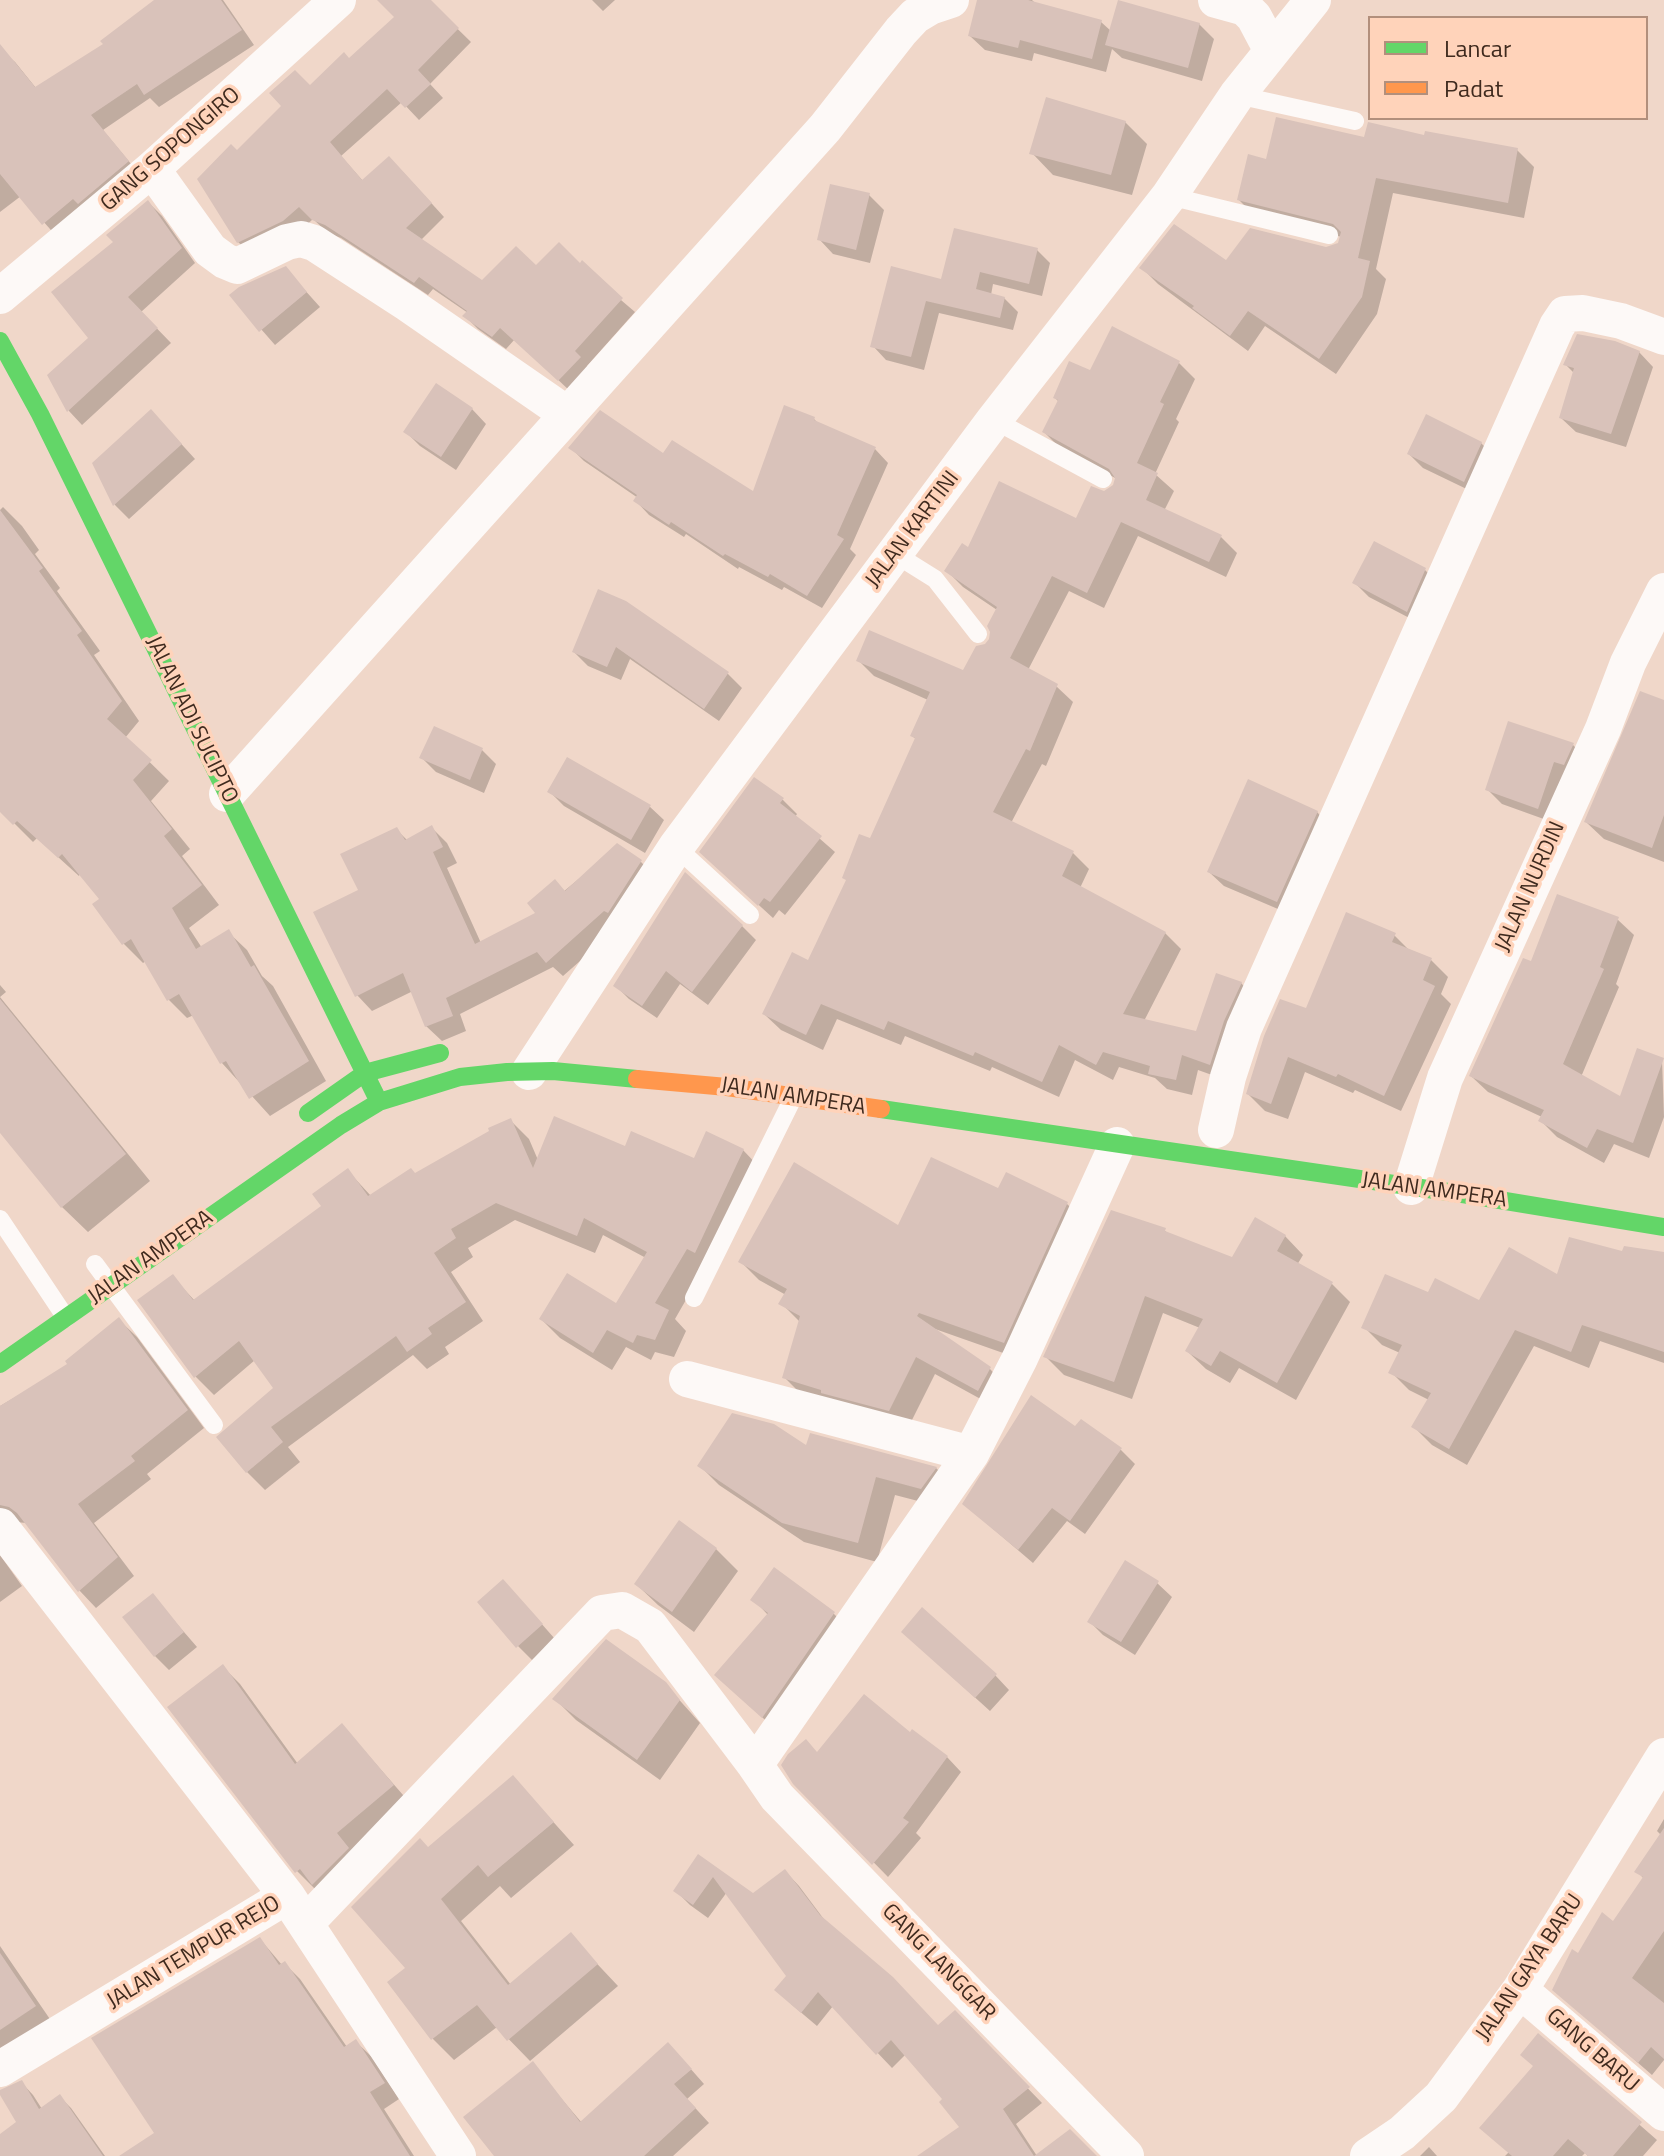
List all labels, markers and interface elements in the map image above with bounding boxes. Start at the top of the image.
legend [1368,16,1648,120]
text: Lancar [1444,30,1511,66]
text: Padat [1444,70,1503,106]
street label: GANG SOPONGIRO [96,82,246,218]
street label: JALAN KARTINI [861,467,965,593]
street label: JALAN ADI SUCIPTO [139,632,243,808]
street label: JALAN NURDIN [1490,818,1572,956]
street label: JALAN AMPERA [719,1073,867,1121]
street label: JALAN AMPERA [1360,1168,1508,1214]
street label: JALAN AMPERA [84,1205,218,1311]
street label: JALAN GAYA BARU [1471,1890,1589,2046]
street label: JALAN TEMPUR REJO [103,1891,285,2015]
street label: GANG LANGGAR [876,1899,1000,2027]
street label: GANG BARU [1540,2004,1644,2098]

